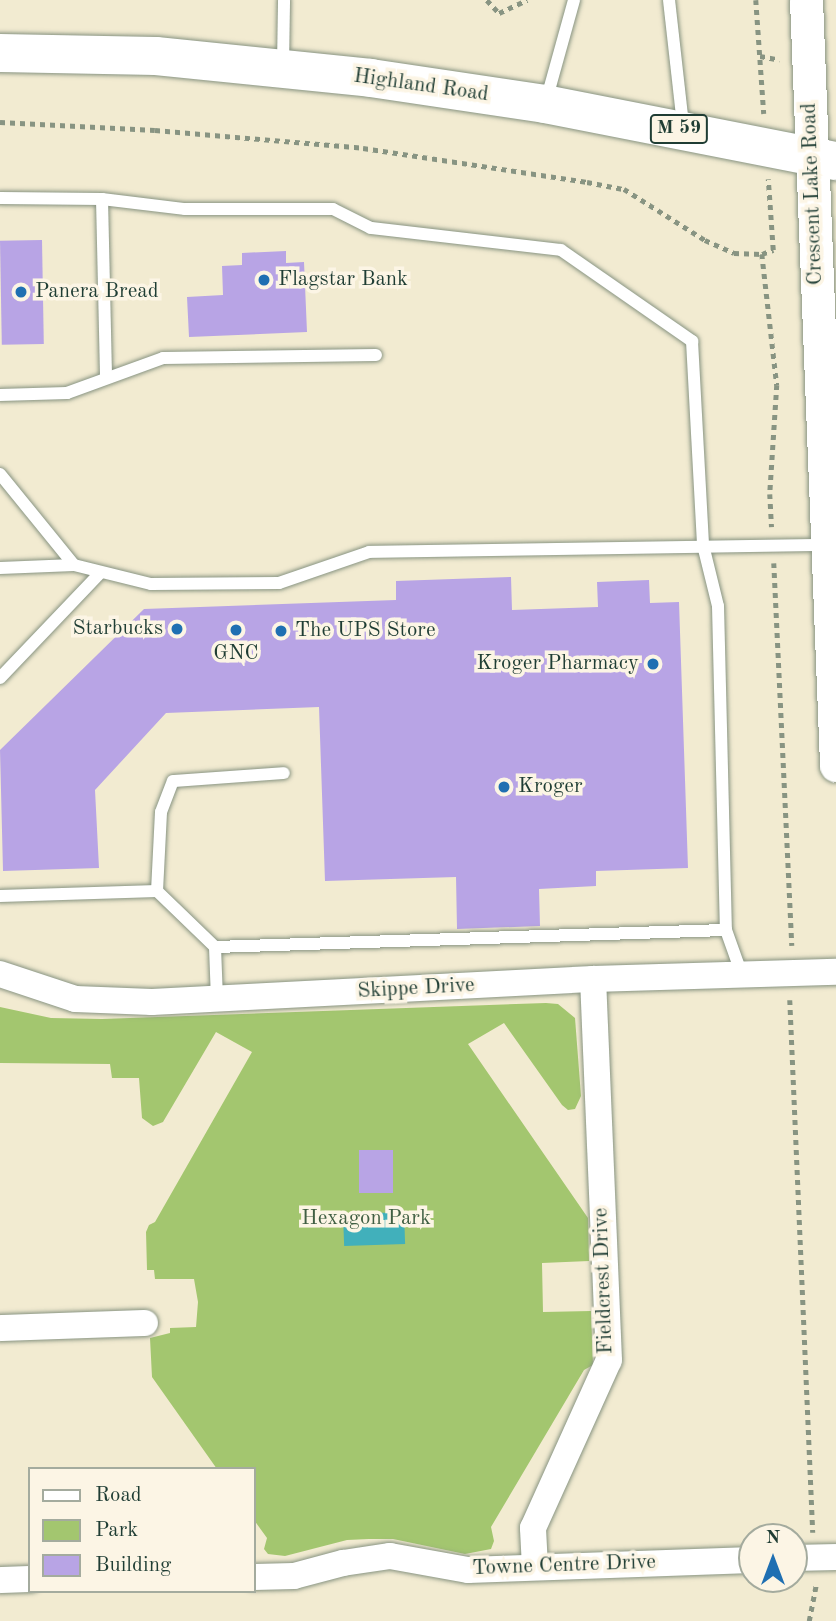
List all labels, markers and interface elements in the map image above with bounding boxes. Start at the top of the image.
street label: Highland Road [352,64,490,108]
street label: Crescent Lake Road [797,102,829,286]
road number: M 59 [649,113,709,144]
place label: Flagstar Bank [278,267,408,293]
marker: Flagstar Bank [256,272,272,288]
place label: Panera Bread [35,279,159,305]
marker: Panera Bread [13,284,29,300]
place label: Starbucks [72,616,163,642]
place label: The UPS Store [295,618,436,644]
marker: Starbucks [169,621,185,637]
marker: GNC [228,622,244,638]
marker: The UPS Store [273,623,289,639]
place label: GNC [213,641,259,667]
place label: Kroger Pharmacy [477,651,639,677]
marker: Kroger Pharmacy [645,656,661,672]
place label: Kroger [518,774,583,800]
marker: Kroger [496,779,512,795]
street label: Skippe Drive [357,973,475,1005]
park label: Hexagon Park [301,1206,431,1232]
street label: Fieldcrest Drive [589,1207,619,1355]
legend [28,1467,256,1593]
text: Road [95,1485,142,1506]
text: Park [95,1520,138,1541]
north arrow [738,1523,808,1593]
text: N [766,1529,780,1548]
street label: Towne Centre Drive [472,1550,656,1582]
text: Building [95,1555,171,1576]

